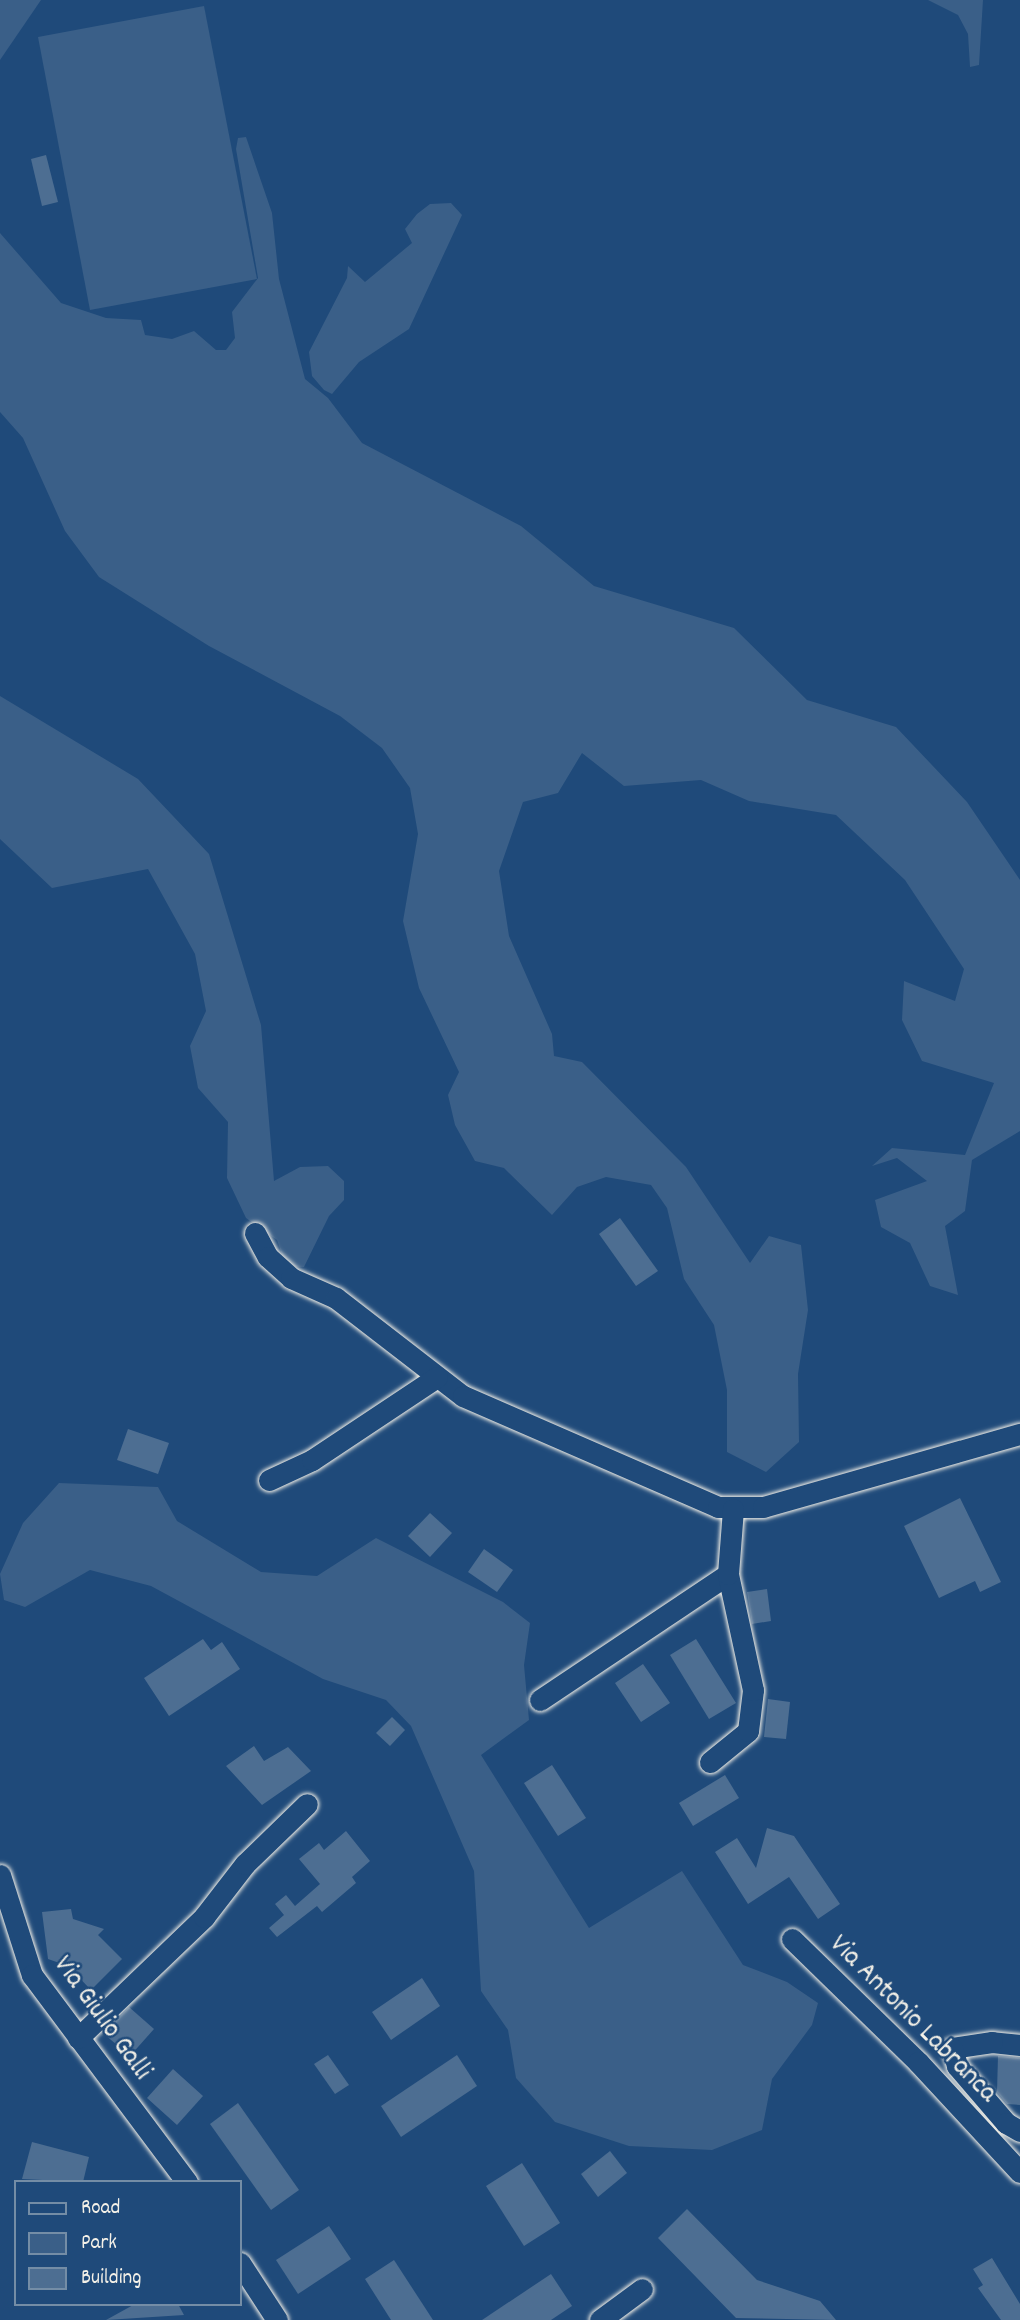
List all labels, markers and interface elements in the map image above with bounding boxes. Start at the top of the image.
street label: Via Antonio Labranca [821,1929,1003,2111]
street label: Via Giulio Galli [45,1950,157,2088]
legend [14,2180,242,2306]
text: Road [81,2194,120,2224]
text: Park [81,2229,117,2259]
text: Building [81,2264,141,2294]

